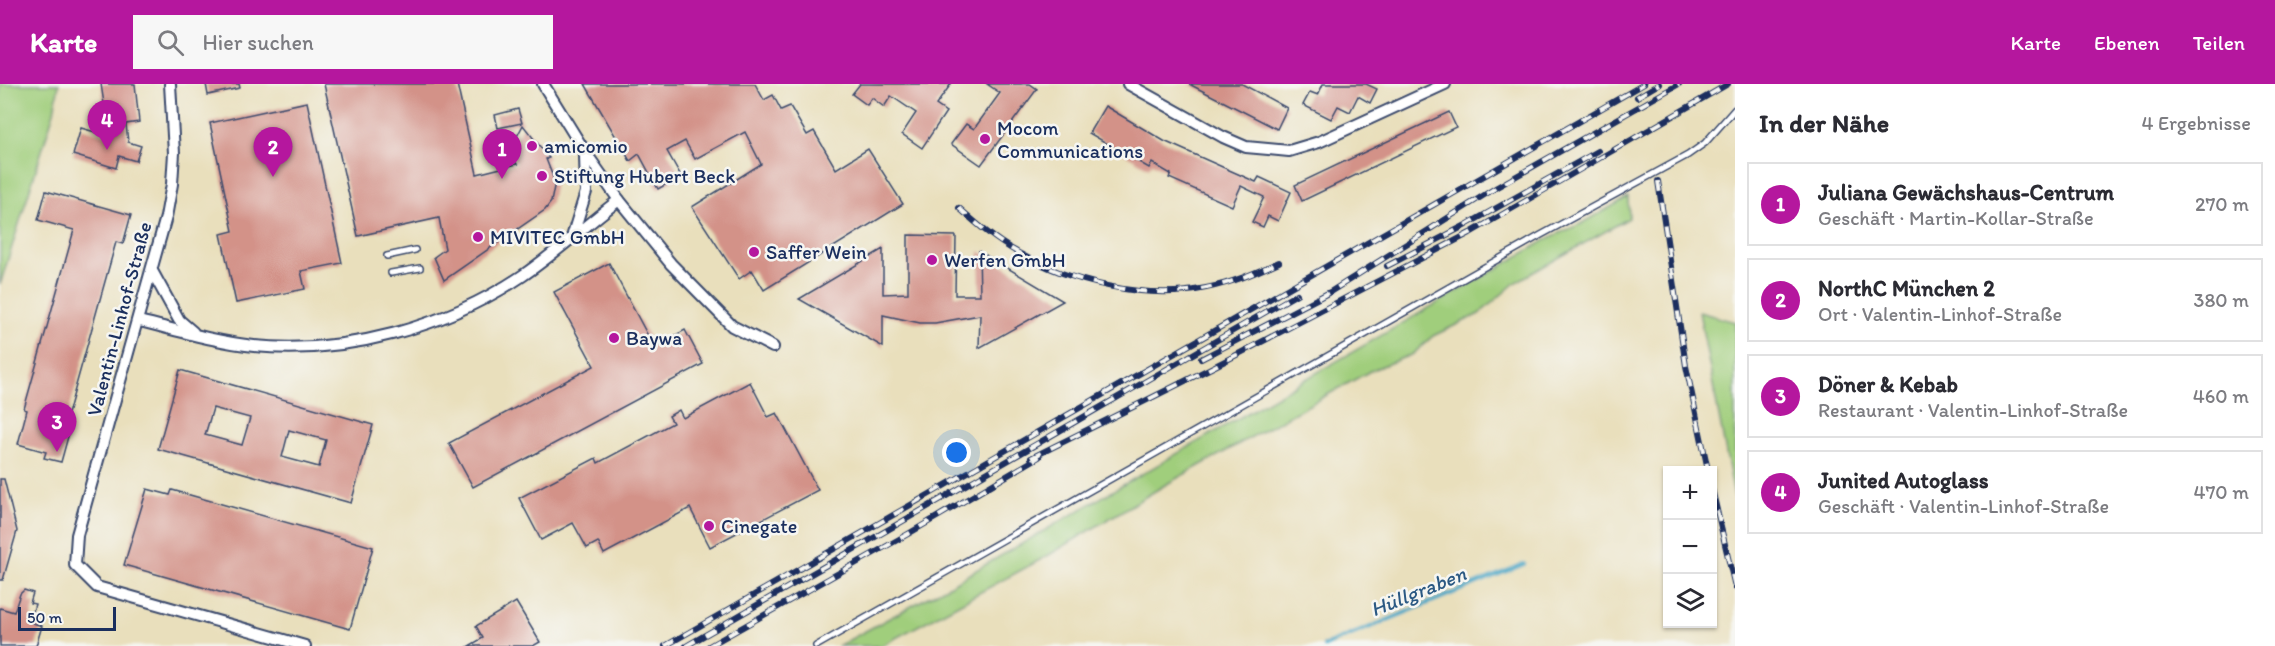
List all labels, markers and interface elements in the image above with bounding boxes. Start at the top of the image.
search box [133,15,553,69]
text: Karte [30,25,97,59]
icon: search [154,26,187,59]
text: Hier suchen [202,29,314,56]
text: Karte [2011,30,2061,55]
text: Ebenen [2094,30,2160,55]
text: Teilen [2193,30,2245,55]
pin: 4 [88,100,126,150]
text: In der Nähe [1759,107,1889,139]
text: 4 Ergebnisse [2141,111,2251,135]
place label: Mocom Communications [997,116,1143,163]
pin: 2 [254,128,292,177]
pin: 1 [482,130,522,179]
marker: Mocom Communications [978,132,992,146]
place label: amicomio [544,134,628,158]
marker: amicomio [525,139,539,153]
place label: Stiftung Hubert Beck [554,164,735,188]
marker: Stiftung Hubert Beck [535,169,549,183]
text: Juliana Gewächshaus-Centrum [1818,179,2114,206]
text: 1 [1776,192,1785,216]
text: 270 m [2195,192,2249,216]
text: Geschäft · Martin-Kollar-Straße [1818,206,2094,230]
street label: Valentin-Linhof-Straße [81,219,157,419]
place label: MIVITEC GmbH [490,225,625,249]
marker: MIVITEC GmbH [471,230,485,244]
place label: Saffer Wein [766,240,867,264]
marker: Saffer Wein [747,245,761,259]
place label: Werfen GmbH [944,248,1066,272]
marker: Werfen GmbH [925,253,939,267]
text: NorthC München 2 [1818,275,1995,302]
text: 2 [1775,288,1786,312]
text: 380 m [2194,288,2249,312]
text: Ort · Valentin-Linhof-Straße [1818,302,2062,326]
place label: Baywa [626,326,682,350]
marker: Baywa [607,331,621,345]
text: Döner & Kebab [1818,371,1958,398]
text: 3 [1775,384,1786,408]
text: 460 m [2193,384,2249,408]
text: Restaurant · Valentin-Linhof-Straße [1818,398,2128,422]
pin: 3 [38,402,76,452]
your location [942,438,971,467]
map controls [1663,466,1717,628]
button: + [1663,466,1717,520]
text: Junited Autoglass [1818,467,1988,494]
text: 4 [1774,480,1787,504]
text: 470 m [2193,480,2249,504]
text: Geschäft · Valentin-Linhof-Straße [1818,494,2109,518]
place label: Cinegate [721,514,797,538]
marker: Cinegate [702,519,716,533]
button: − [1663,520,1717,574]
water label: Hüllgraben [1367,560,1470,621]
button: layers [1663,574,1717,628]
scale bar [18,604,116,632]
text: 50 m [27,608,62,627]

